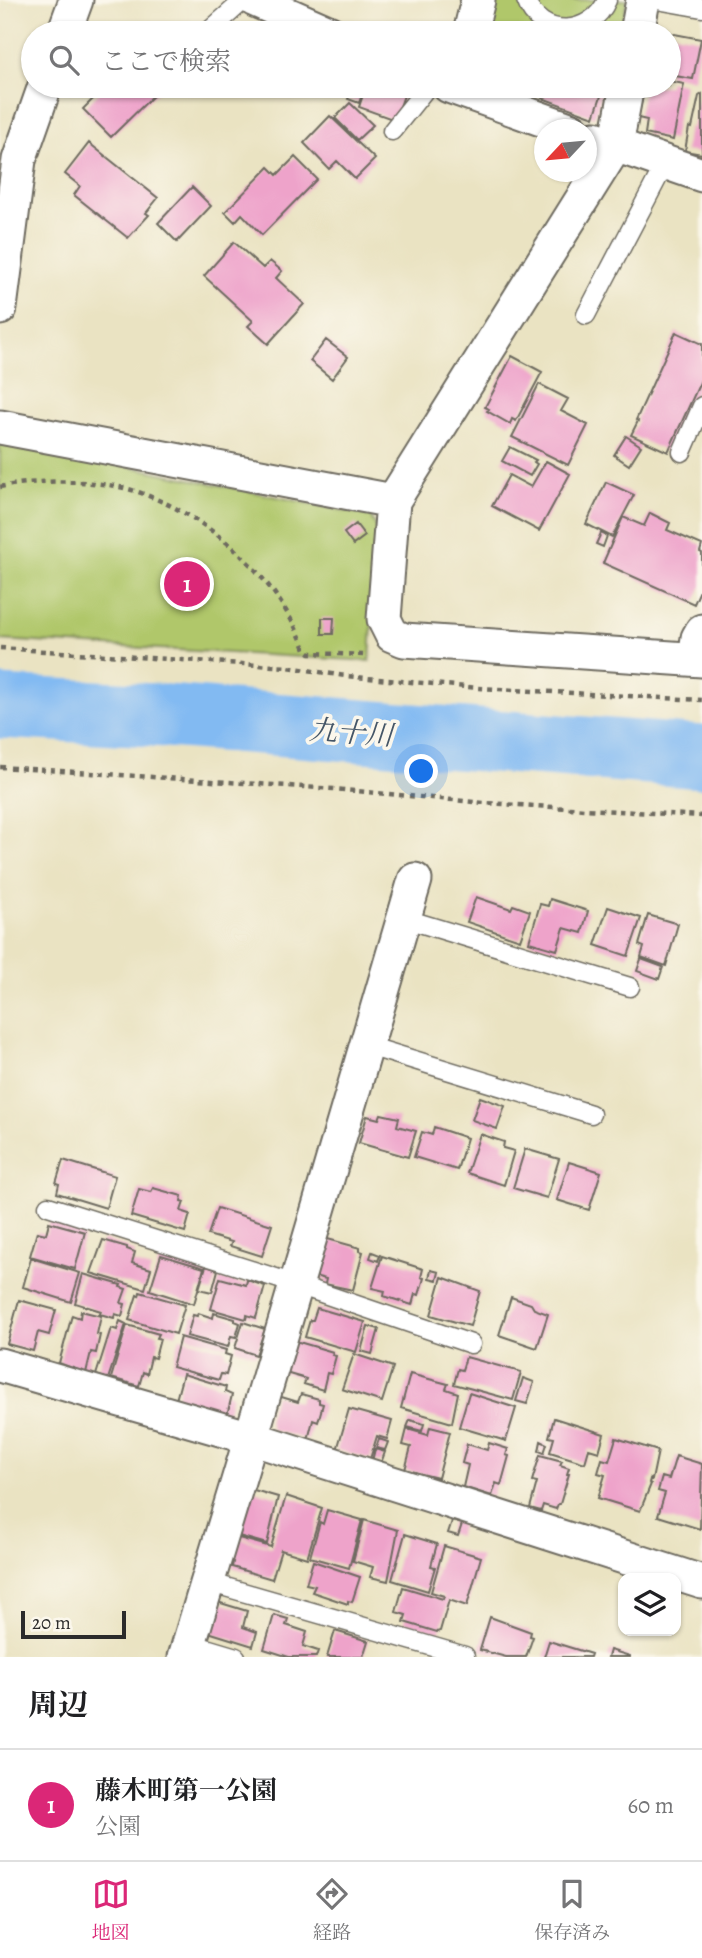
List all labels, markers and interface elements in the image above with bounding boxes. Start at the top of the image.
search box [21,21,681,98]
icon: search [45,41,83,79]
text: ここで検索 [101,44,231,79]
north arrow [534,119,597,182]
pin: 1 [164,558,210,610]
water label: 九十川 [308,711,397,755]
your location [404,754,438,788]
map controls [618,1573,681,1636]
button: layers [618,1573,681,1636]
scale bar [21,1608,126,1640]
text: 20 m [32,1610,71,1636]
text: 周辺 [28,1685,88,1725]
text: 藤木町第一公園 [95,1773,277,1808]
text: 1 [47,1790,55,1821]
text: 60 m [627,1790,674,1821]
text: 公園 [95,1811,141,1842]
tab: 地図 [92,1875,130,1946]
tab: 経路 [313,1875,351,1946]
tab: 保存済み [534,1875,610,1946]

